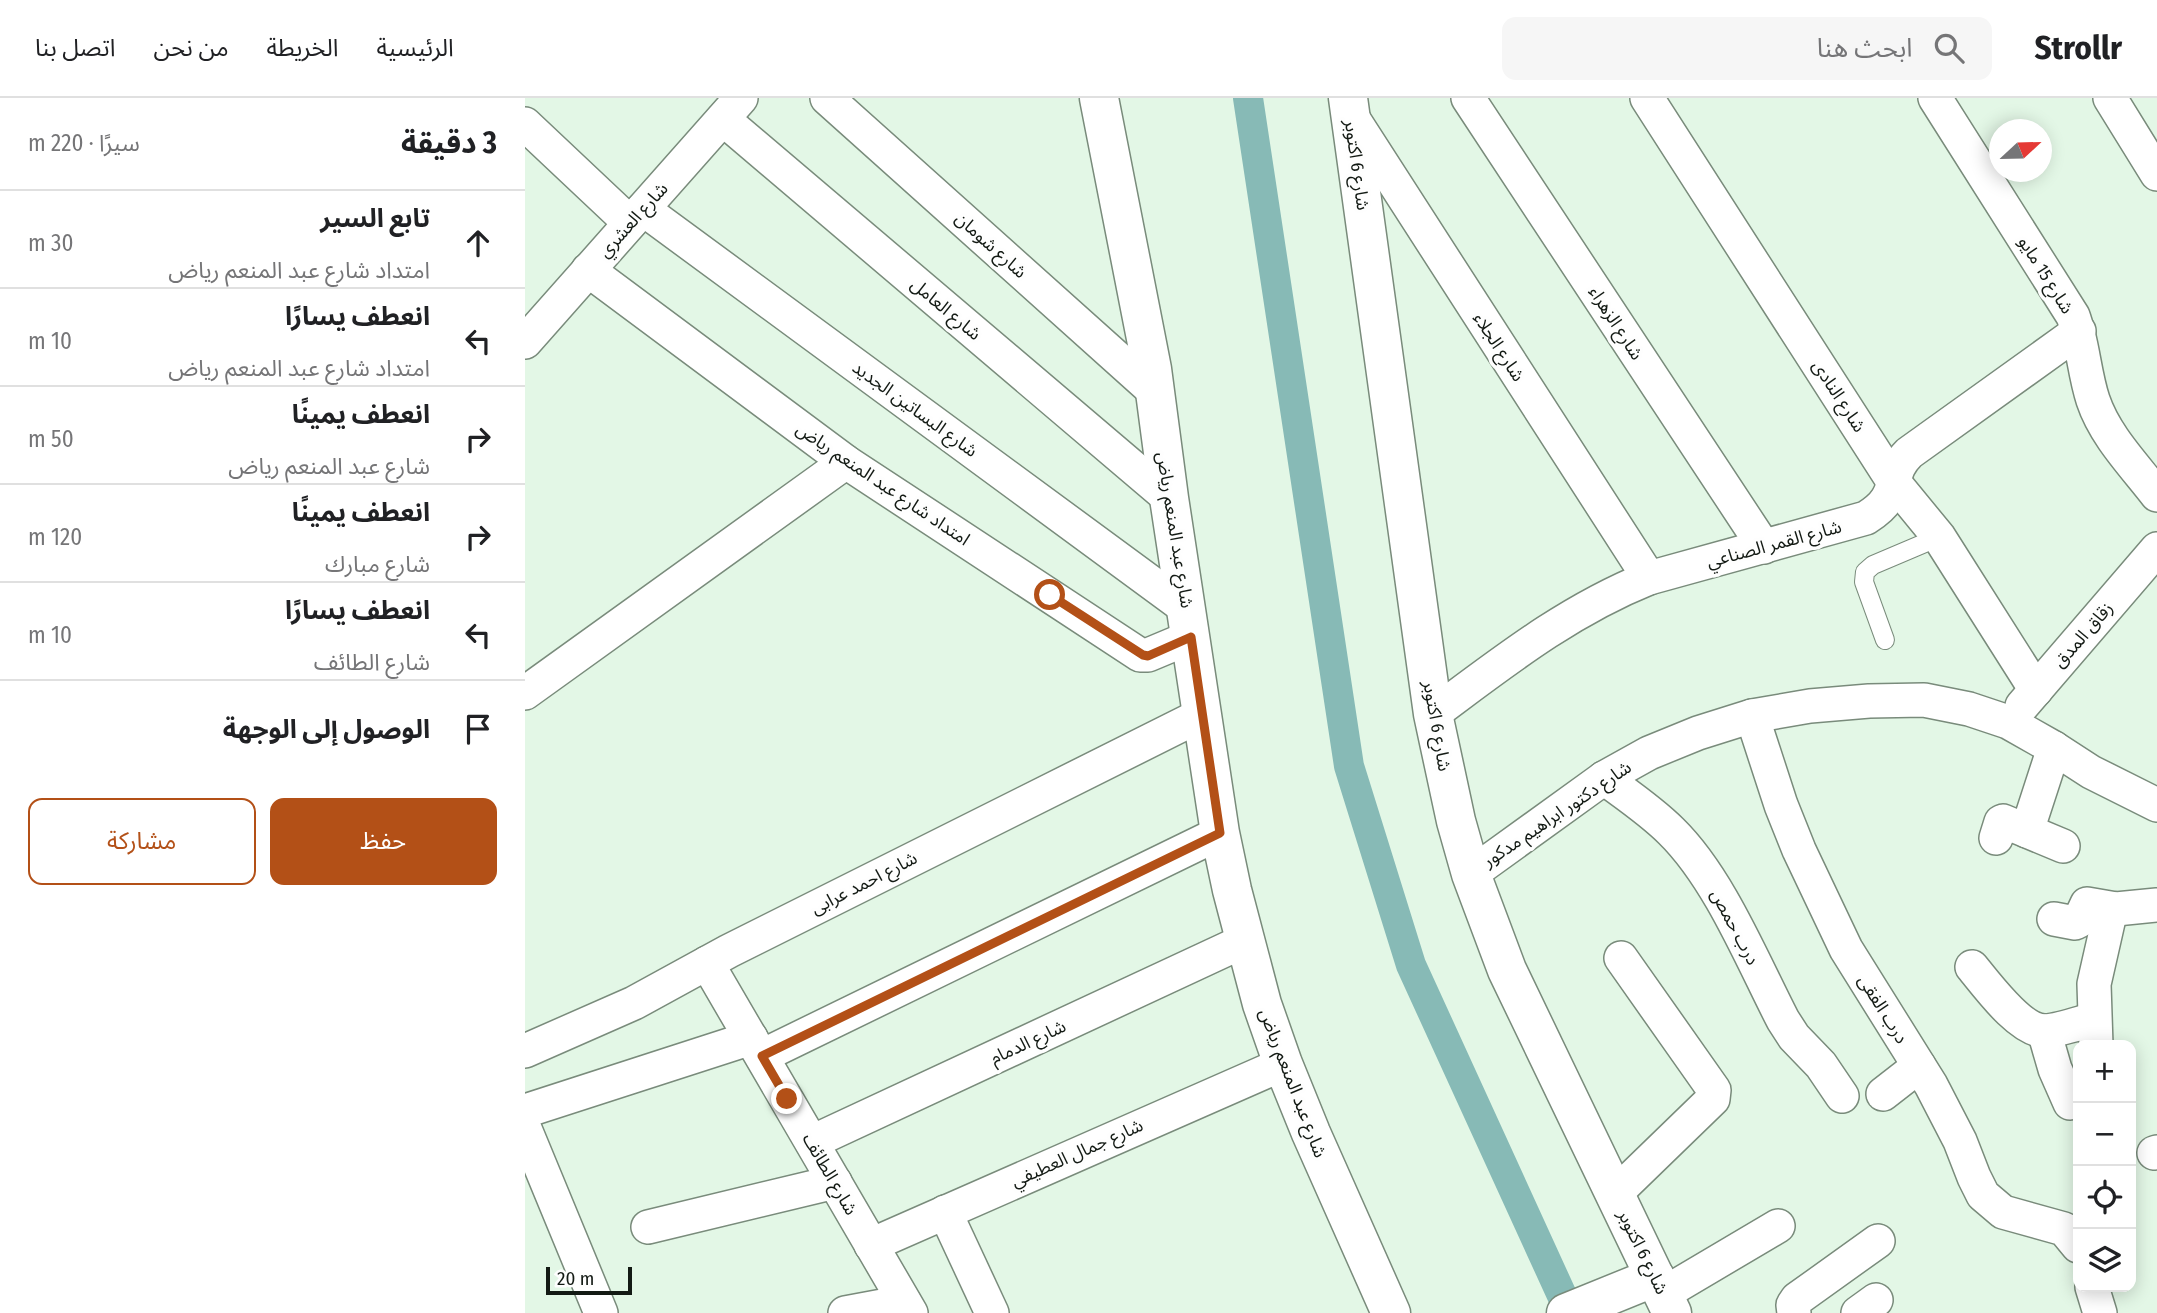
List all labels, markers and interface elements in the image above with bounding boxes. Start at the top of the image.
search box [1502,17,1992,80]
text: Strollr [2034,28,2122,68]
icon: search [1930,29,1968,67]
text: ابحث هنا [1817,33,1912,64]
text: اتصل بنا [35,34,116,62]
text: من نحن [154,34,229,62]
text: الخريطة [267,34,338,62]
text: الرئيسية [376,34,454,62]
street label: شارع 6 اكتوبر [1337,117,1374,212]
north arrow [1989,119,2052,182]
text: 3 دقيقة [401,125,497,161]
text: سيرًا · 220 m [28,129,140,157]
street label: شارع العشري [593,178,675,264]
text: تابع السير [320,203,430,234]
street label: شارع شومان [949,207,1031,285]
icon: ahead [459,224,497,262]
text: 30 m [28,229,73,257]
street label: شارع 15 مايو [2011,232,2078,319]
text: امتداد شارع عبد المنعم رياض [168,256,430,284]
street label: شارع العامل [904,273,986,347]
street label: شارع الزهراء [1582,282,1648,366]
text: انعطف يسارًا [285,301,430,332]
street label: شارع الجلاء [1466,308,1529,387]
icon: left [459,322,497,360]
text: 10 m [28,327,72,355]
text: امتداد شارع عبد المنعم رياض [168,354,430,382]
street label: شارع البساتين الجديد [846,356,982,464]
street label: شارع النادى [1805,356,1871,438]
text: انعطف يمينًا [292,399,430,430]
street label: امتداد شارع عبد المنعم رياض [790,418,974,553]
icon: right [459,420,497,458]
text: 50 m [28,425,74,453]
street label: شارع عبد المنعم رياض [1149,450,1198,610]
text: شارع عبد المنعم رياض [228,452,430,480]
text: انعطف يمينًا [292,497,430,528]
street label: شارع القمر الصناعي [1704,515,1845,575]
icon: right [459,518,497,556]
text: 120 m [28,523,82,551]
text: شارع مبارك [325,550,430,578]
route start [1034,579,1065,610]
text: انعطف يسارًا [285,595,430,626]
street label: زقاق المدق [2048,597,2118,673]
icon: left [459,616,497,654]
text: 10 m [28,621,72,649]
text: شارع الطائف [314,648,430,676]
street label: شارع 6 اكتوبر [1415,678,1456,773]
icon: arrive [459,710,497,748]
text: الوصول إلى الوجهة [223,714,430,745]
street label: شارع دكتور ابراهيم مدكور [1478,756,1637,875]
button: مشاركة [28,798,256,885]
button: حفظ [270,798,497,885]
street label: شارع احمد عرابى [807,847,922,922]
street label: درب حمص [1706,885,1764,969]
street label: درب الفقى [1853,970,1913,1048]
street label: شارع عبد المنعم رياض [1252,1005,1332,1162]
street label: شارع الدمام [987,1015,1071,1072]
map controls [2073,1040,2136,1292]
button: + [2073,1040,2136,1103]
route end [771,1083,802,1114]
button: − [2073,1103,2136,1166]
street label: شارع جمال العطيفي [1008,1114,1148,1195]
street label: شارع الطائف [795,1129,862,1220]
button: locate [2073,1166,2136,1229]
street label: شارع 6 اكتوبر [1610,1205,1673,1299]
button: layers [2073,1229,2136,1292]
scale bar [546,1264,632,1296]
text: 20 m [557,1267,594,1290]

